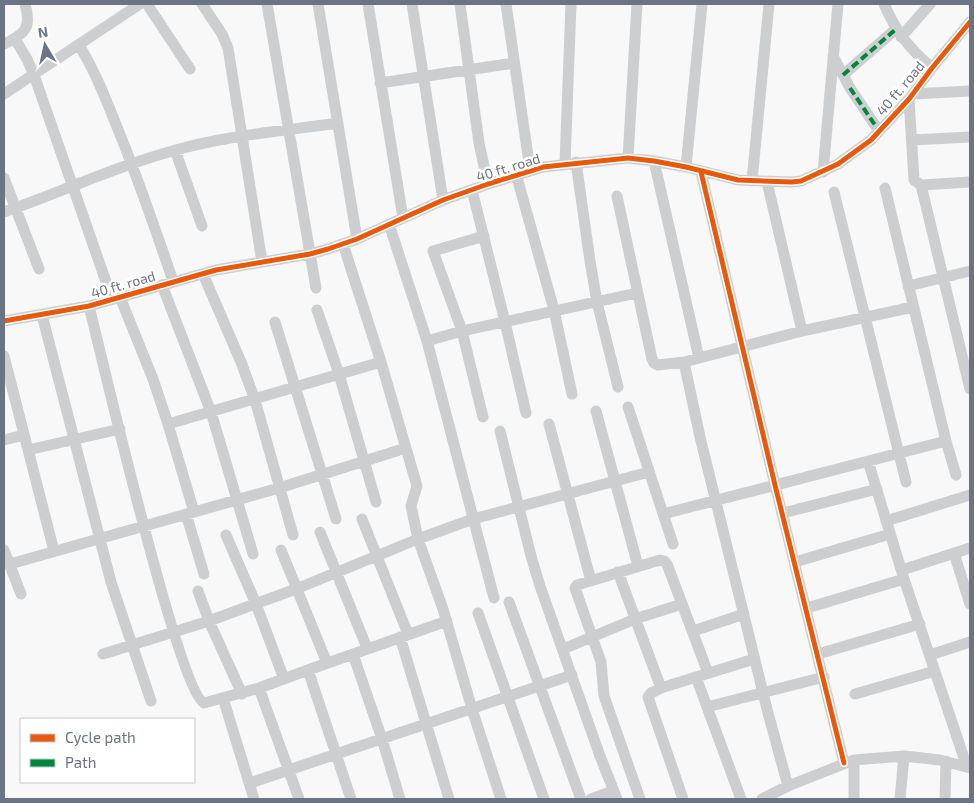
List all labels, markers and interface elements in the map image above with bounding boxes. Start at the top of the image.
north arrow [20,20,70,70]
text: N [37,22,49,41]
street label: 40 ft. road [872,57,928,119]
street label: 40 ft. road [474,149,542,185]
street label: 40 ft. road [89,267,157,301]
legend [20,718,195,783]
text: Cycle path [65,728,136,746]
text: Path [65,753,96,771]

